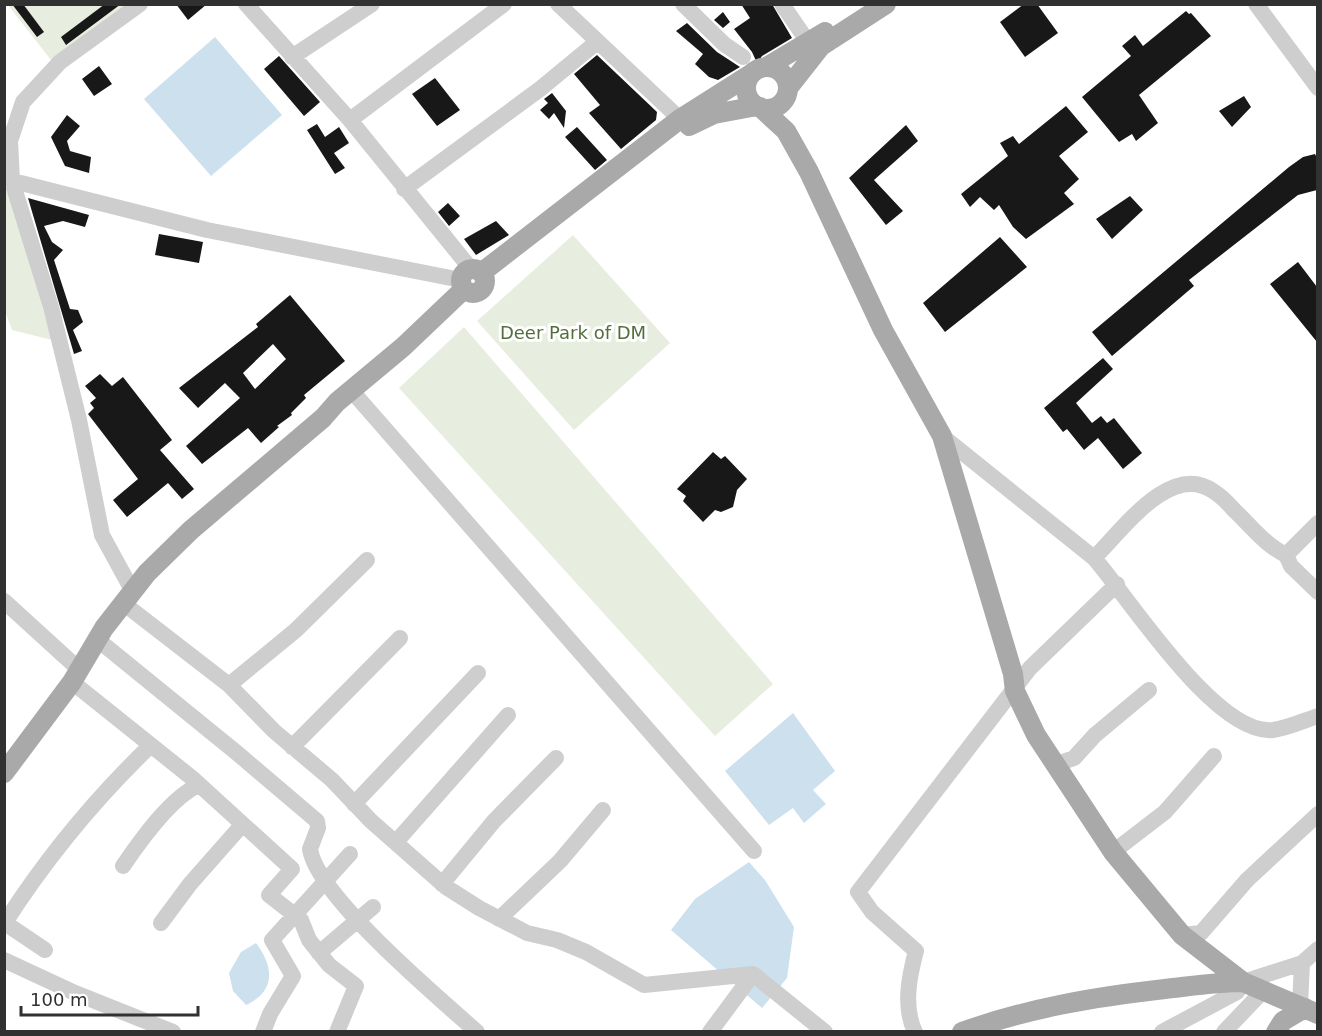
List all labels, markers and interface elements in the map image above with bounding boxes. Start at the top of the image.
park label: Deer Park of DM [500,322,646,343]
scale bar [21,979,198,1017]
text: 100 m [30,989,88,1010]

